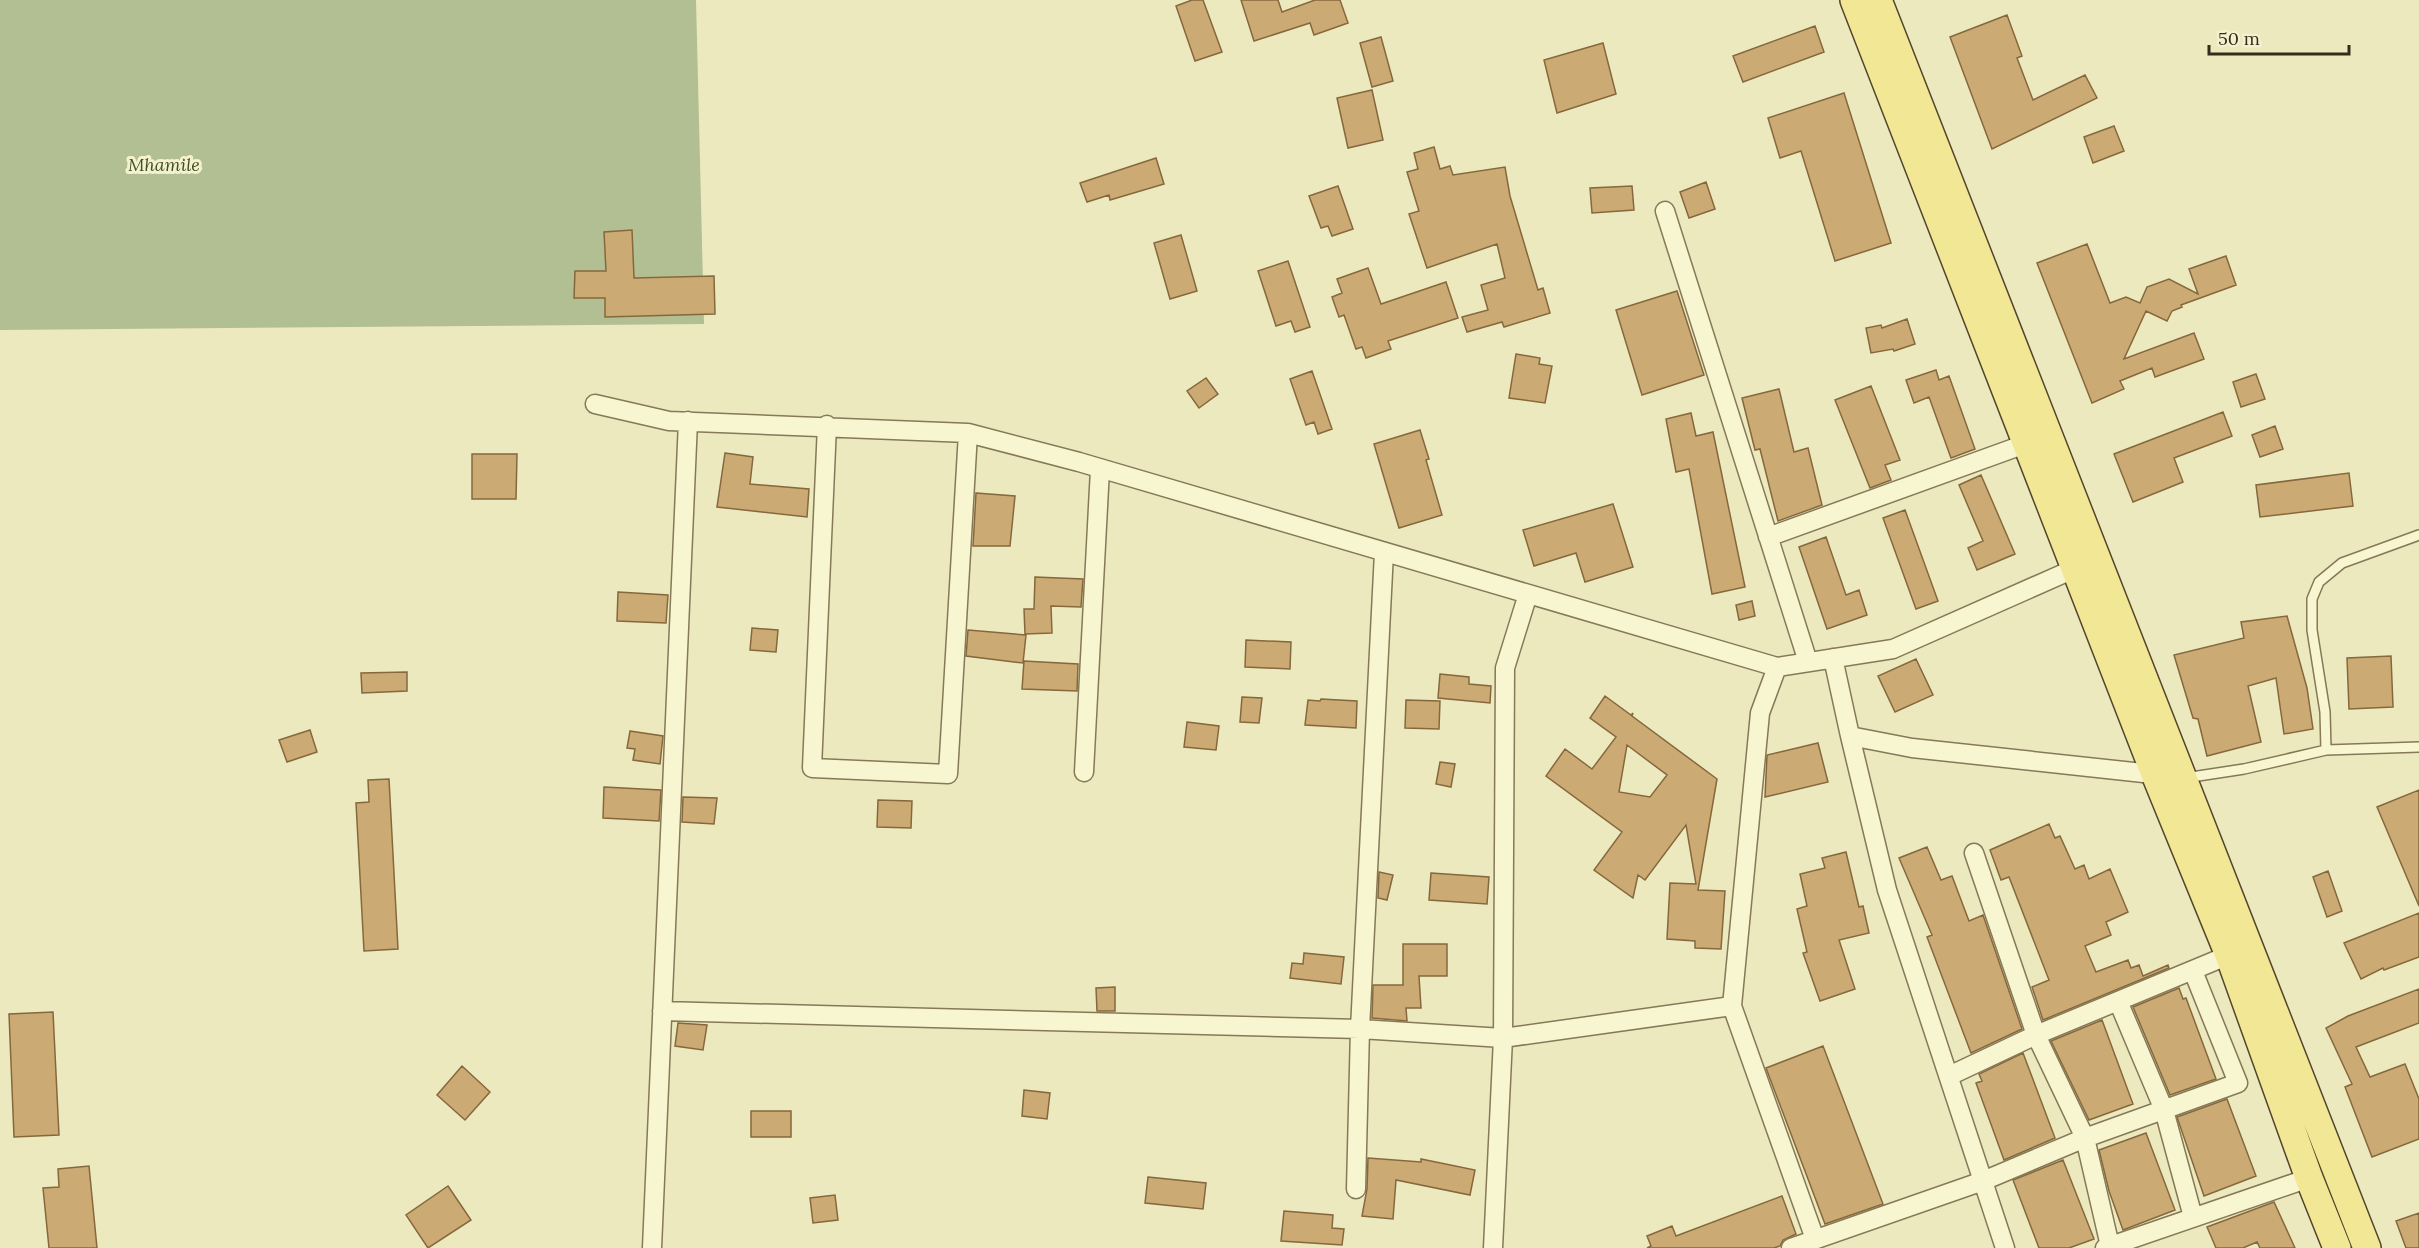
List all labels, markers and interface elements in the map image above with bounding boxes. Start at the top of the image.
scale bar [2209,18,2348,56]
text: 50 m [2218,27,2260,50]
park label: Mhamile [128,153,200,176]

